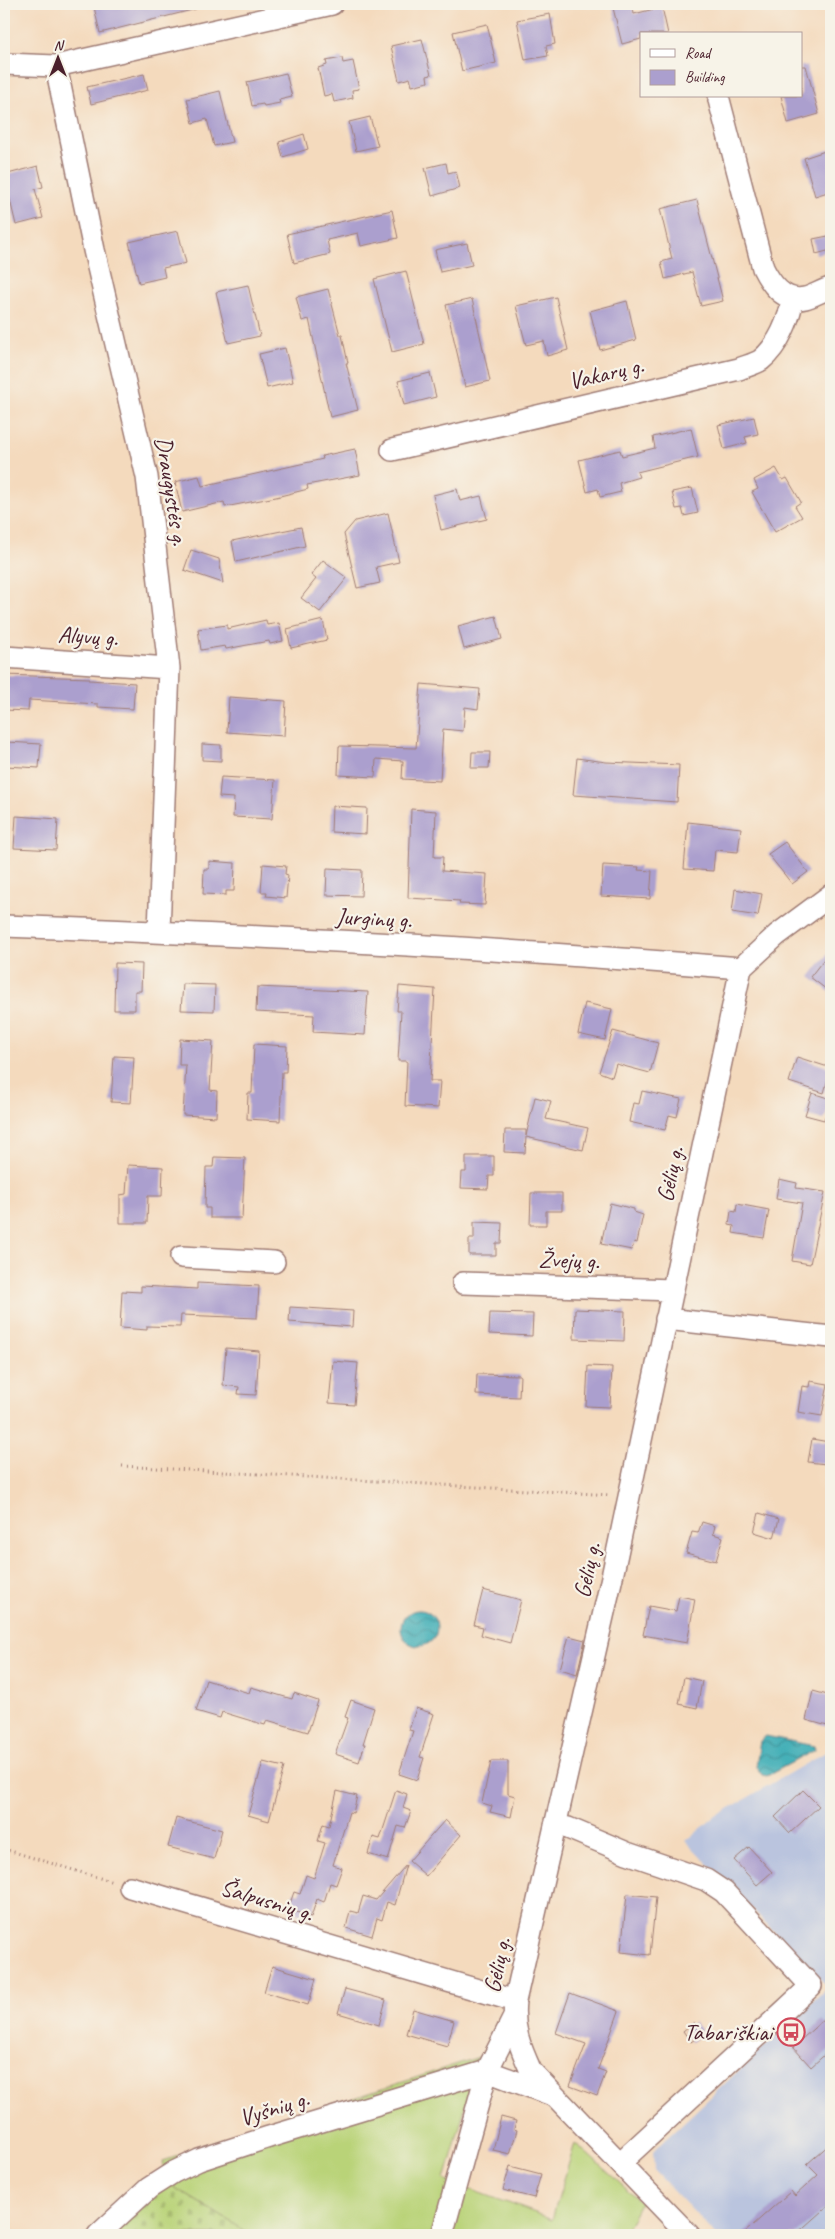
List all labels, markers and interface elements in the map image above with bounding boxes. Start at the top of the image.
north arrow [32,32,82,82]
legend [640,32,802,98]
text: N [54,37,65,54]
text: Road [685,44,712,63]
text: Building [685,68,725,87]
street label: Vakarų g. [566,350,647,396]
street label: Draugystės g. [149,434,195,548]
street label: Alyvų g. [57,619,119,653]
street label: Jurginų g. [334,901,413,935]
street label: Gėlių g. [650,1143,691,1205]
street label: Žvejų g. [538,1244,600,1276]
street label: Gėlių g. [567,1539,608,1601]
street label: Šalpusnių g. [217,1872,317,1928]
street label: Gėlių g. [477,1934,518,1996]
place label: Tabariškiai [684,2017,776,2047]
bus stop icon: Tabariškiai [776,2017,806,2047]
street label: Vyšnių g. [235,2083,313,2133]

